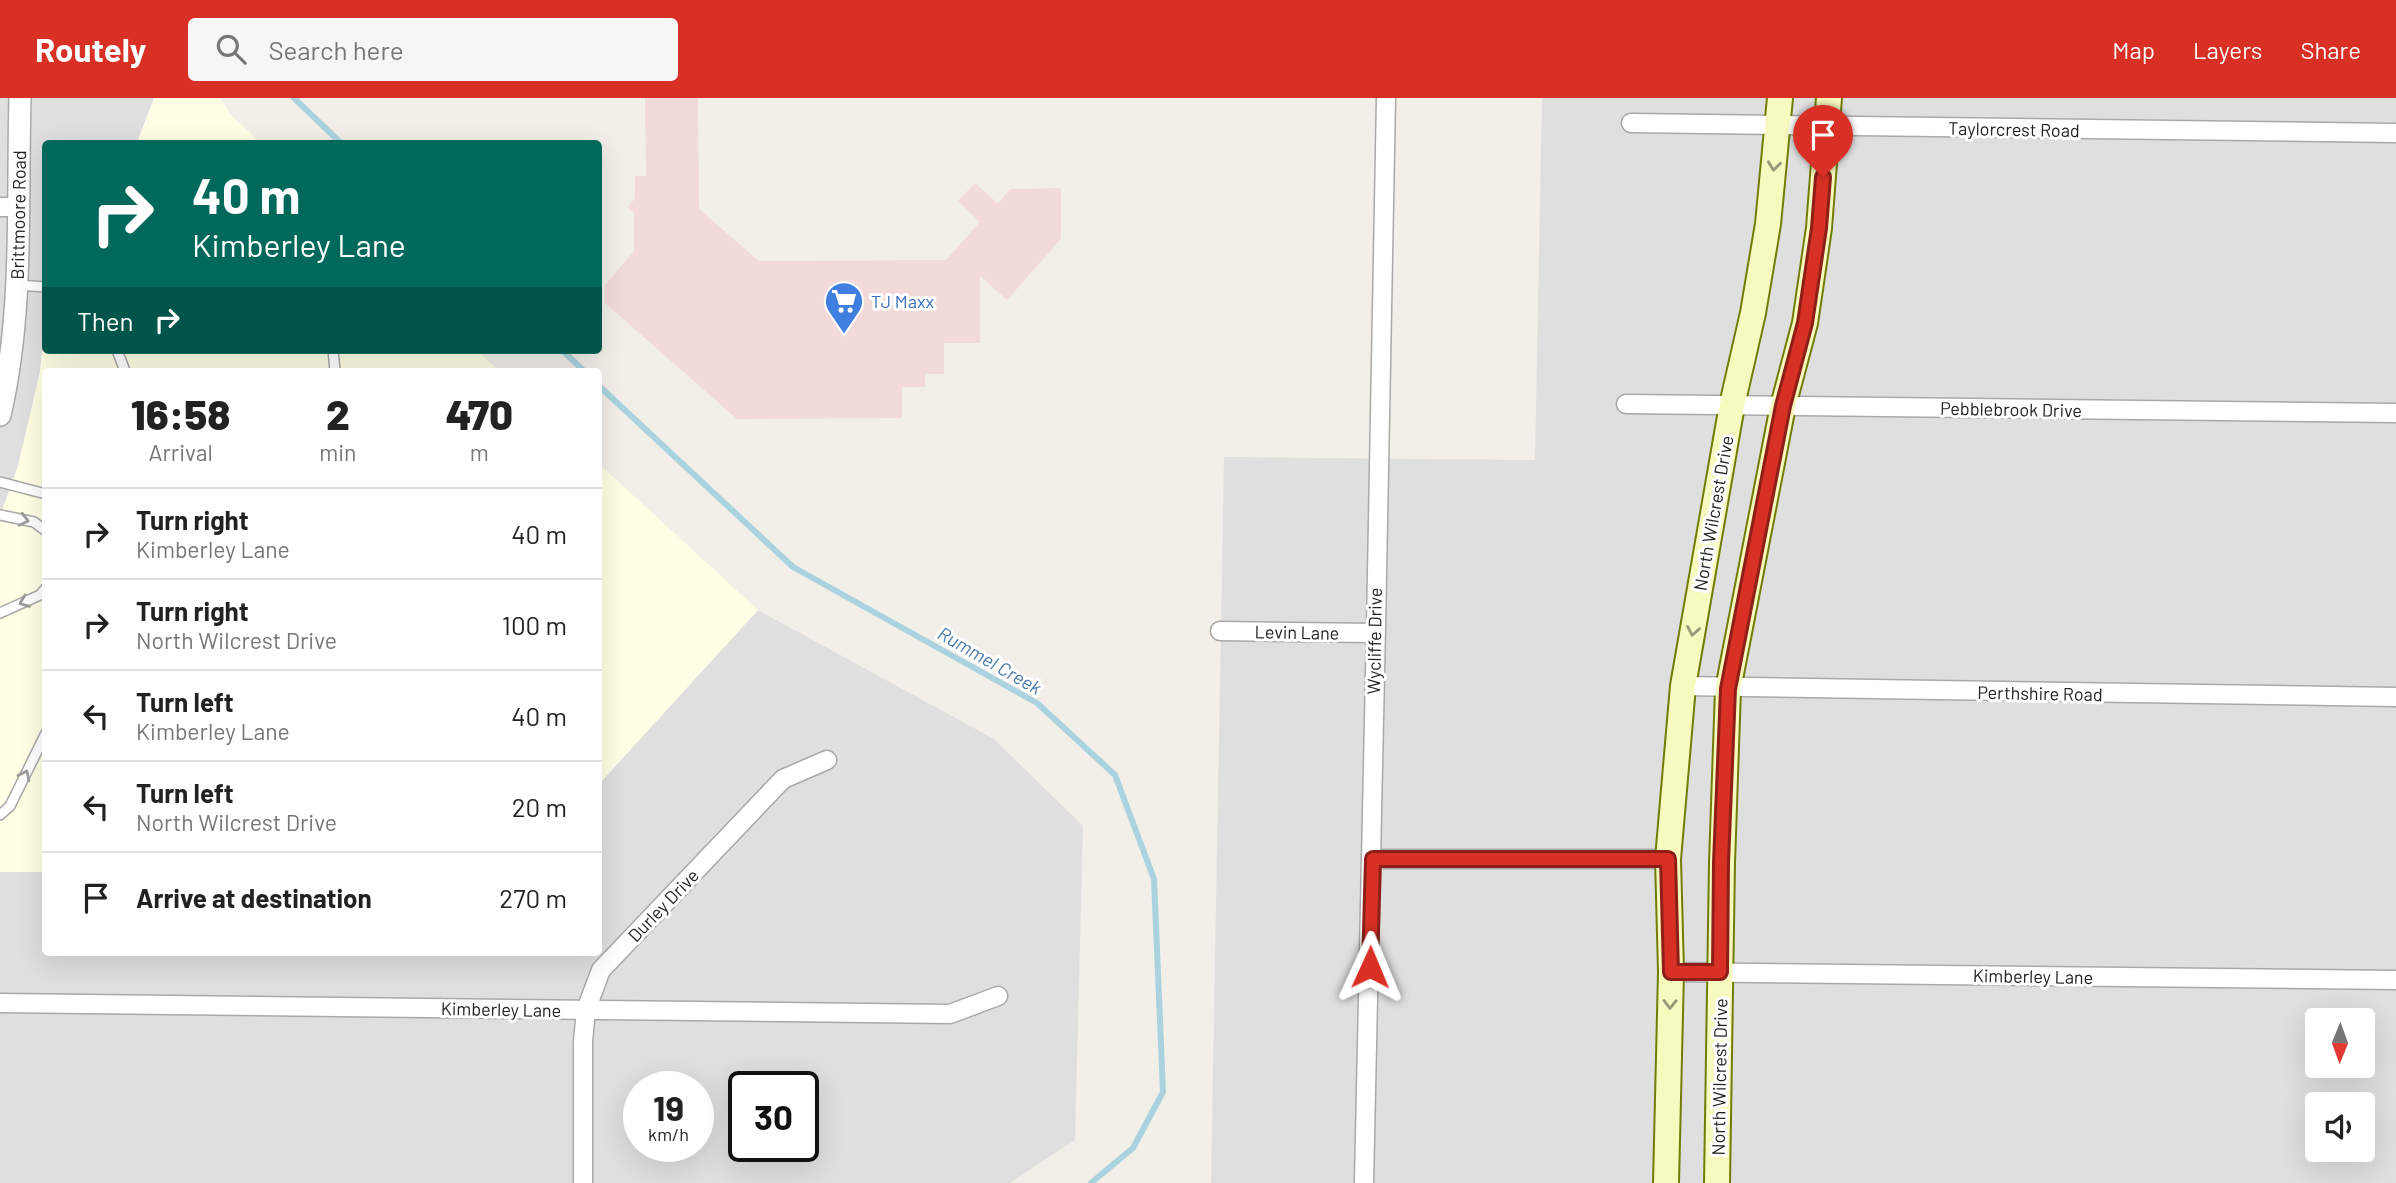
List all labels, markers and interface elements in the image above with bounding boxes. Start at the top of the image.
search box [188,18,678,81]
text: Routely [35,29,146,69]
icon: search [212,30,250,68]
text: Search here [268,34,404,65]
text: Map [2112,35,2155,64]
text: Layers [2193,35,2262,64]
text: Share [2300,35,2361,64]
pin [1793,105,1853,177]
icon: arrive [1804,116,1842,154]
street label: Taylorcrest Road [1948,117,2080,141]
street label: Brittmoore Road [6,150,30,280]
one-way arrow [1767,160,1782,172]
text: 40 m [192,165,300,224]
icon: right [77,168,168,259]
text: Kimberley Lane [192,225,406,263]
supermarket icon: TJ Maxx [823,280,865,335]
place label: TJ Maxx [871,290,935,312]
icon: right [148,301,186,339]
text: Then [77,305,134,336]
text: 16:58 [131,388,230,438]
text: 2 [326,388,350,438]
text: 470 [445,388,513,438]
street label: Pebblebrook Drive [1940,397,2082,421]
street label: North Wilcrest Drive [1689,434,1737,592]
text: Arrival [148,438,213,466]
text: min [319,438,357,466]
text: m [470,438,489,466]
text: Turn right [136,504,249,535]
one-way arrow [18,512,30,527]
icon: right [77,515,115,553]
text: 40 m [511,518,567,549]
text: Kimberley Lane [136,535,290,563]
street label: Wycliffe Drive [1362,587,1386,695]
one-way arrow [19,593,31,607]
text: Turn right [136,595,249,626]
icon: right [77,606,115,644]
text: 100 m [502,609,567,640]
street label: Levin Lane [1255,620,1339,644]
water label: Rummel Creek [934,621,1047,699]
one-way arrow [1686,625,1701,637]
text: North Wilcrest Drive [136,626,337,654]
street label: Perthshire Road [1977,681,2103,705]
text: Turn left [136,686,234,717]
icon: left [77,697,115,735]
text: 40 m [511,700,567,731]
text: Kimberley Lane [136,717,290,745]
one-way arrow [16,770,30,782]
text: Turn left [136,777,234,808]
icon: left [77,788,115,826]
text: 20 m [512,791,567,822]
text: North Wilcrest Drive [136,808,337,836]
street label: Durley Drive [623,864,703,946]
icon: arrive [77,879,115,917]
text: Arrive at destination [136,882,372,913]
text: 270 m [499,882,567,913]
position arrow [1333,930,1407,1004]
street label: Kimberley Lane [1973,964,2093,988]
street label: Kimberley Lane [441,997,561,1021]
street label: North Wilcrest Drive [1707,998,1731,1156]
one-way arrow [1663,999,1678,1010]
north arrow [2305,1008,2375,1078]
map controls [2305,1008,2375,1162]
speed limit sign: 30 [728,1071,819,1162]
text: 19 [653,1086,684,1128]
button: sound [2305,1092,2375,1162]
text: km/h [648,1123,689,1145]

